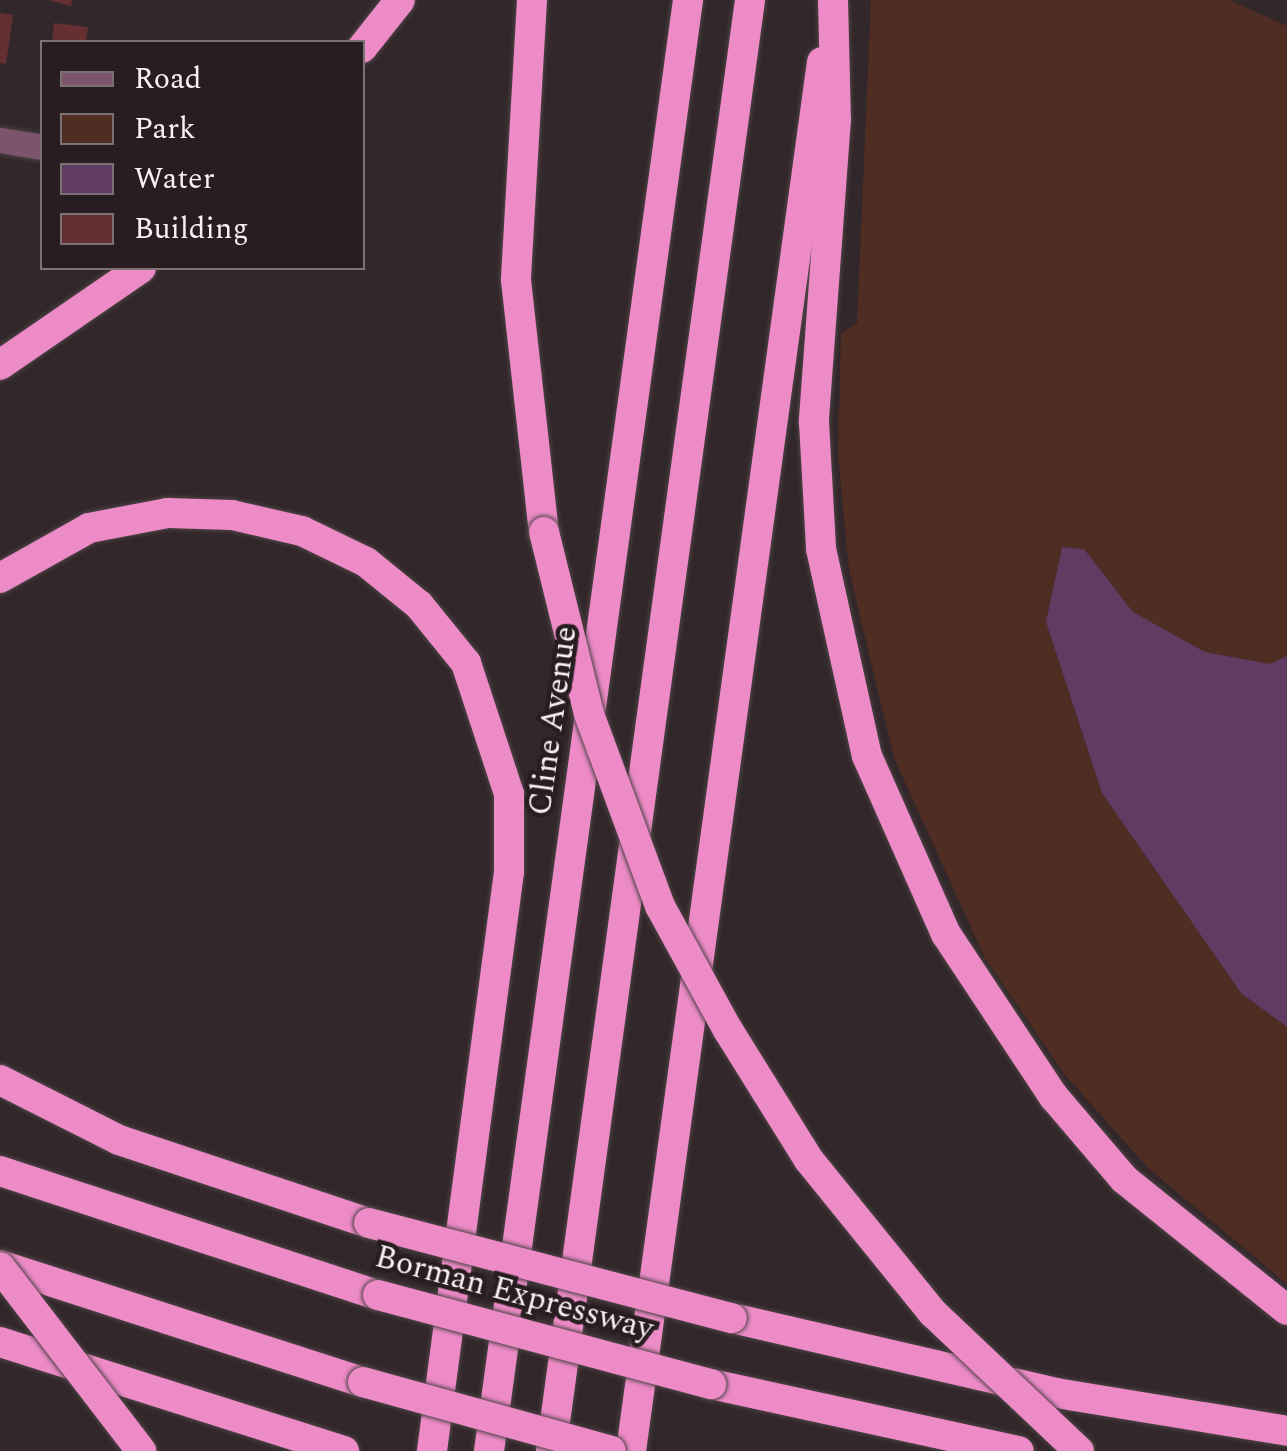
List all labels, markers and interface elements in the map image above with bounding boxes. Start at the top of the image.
legend [40,40,365,270]
text: Road [134,56,202,102]
text: Park [134,106,196,152]
text: Water [134,156,215,202]
text: Building [134,206,249,252]
street label: Cline Avenue [522,624,586,818]
street label: Borman Expressway [371,1238,657,1350]

